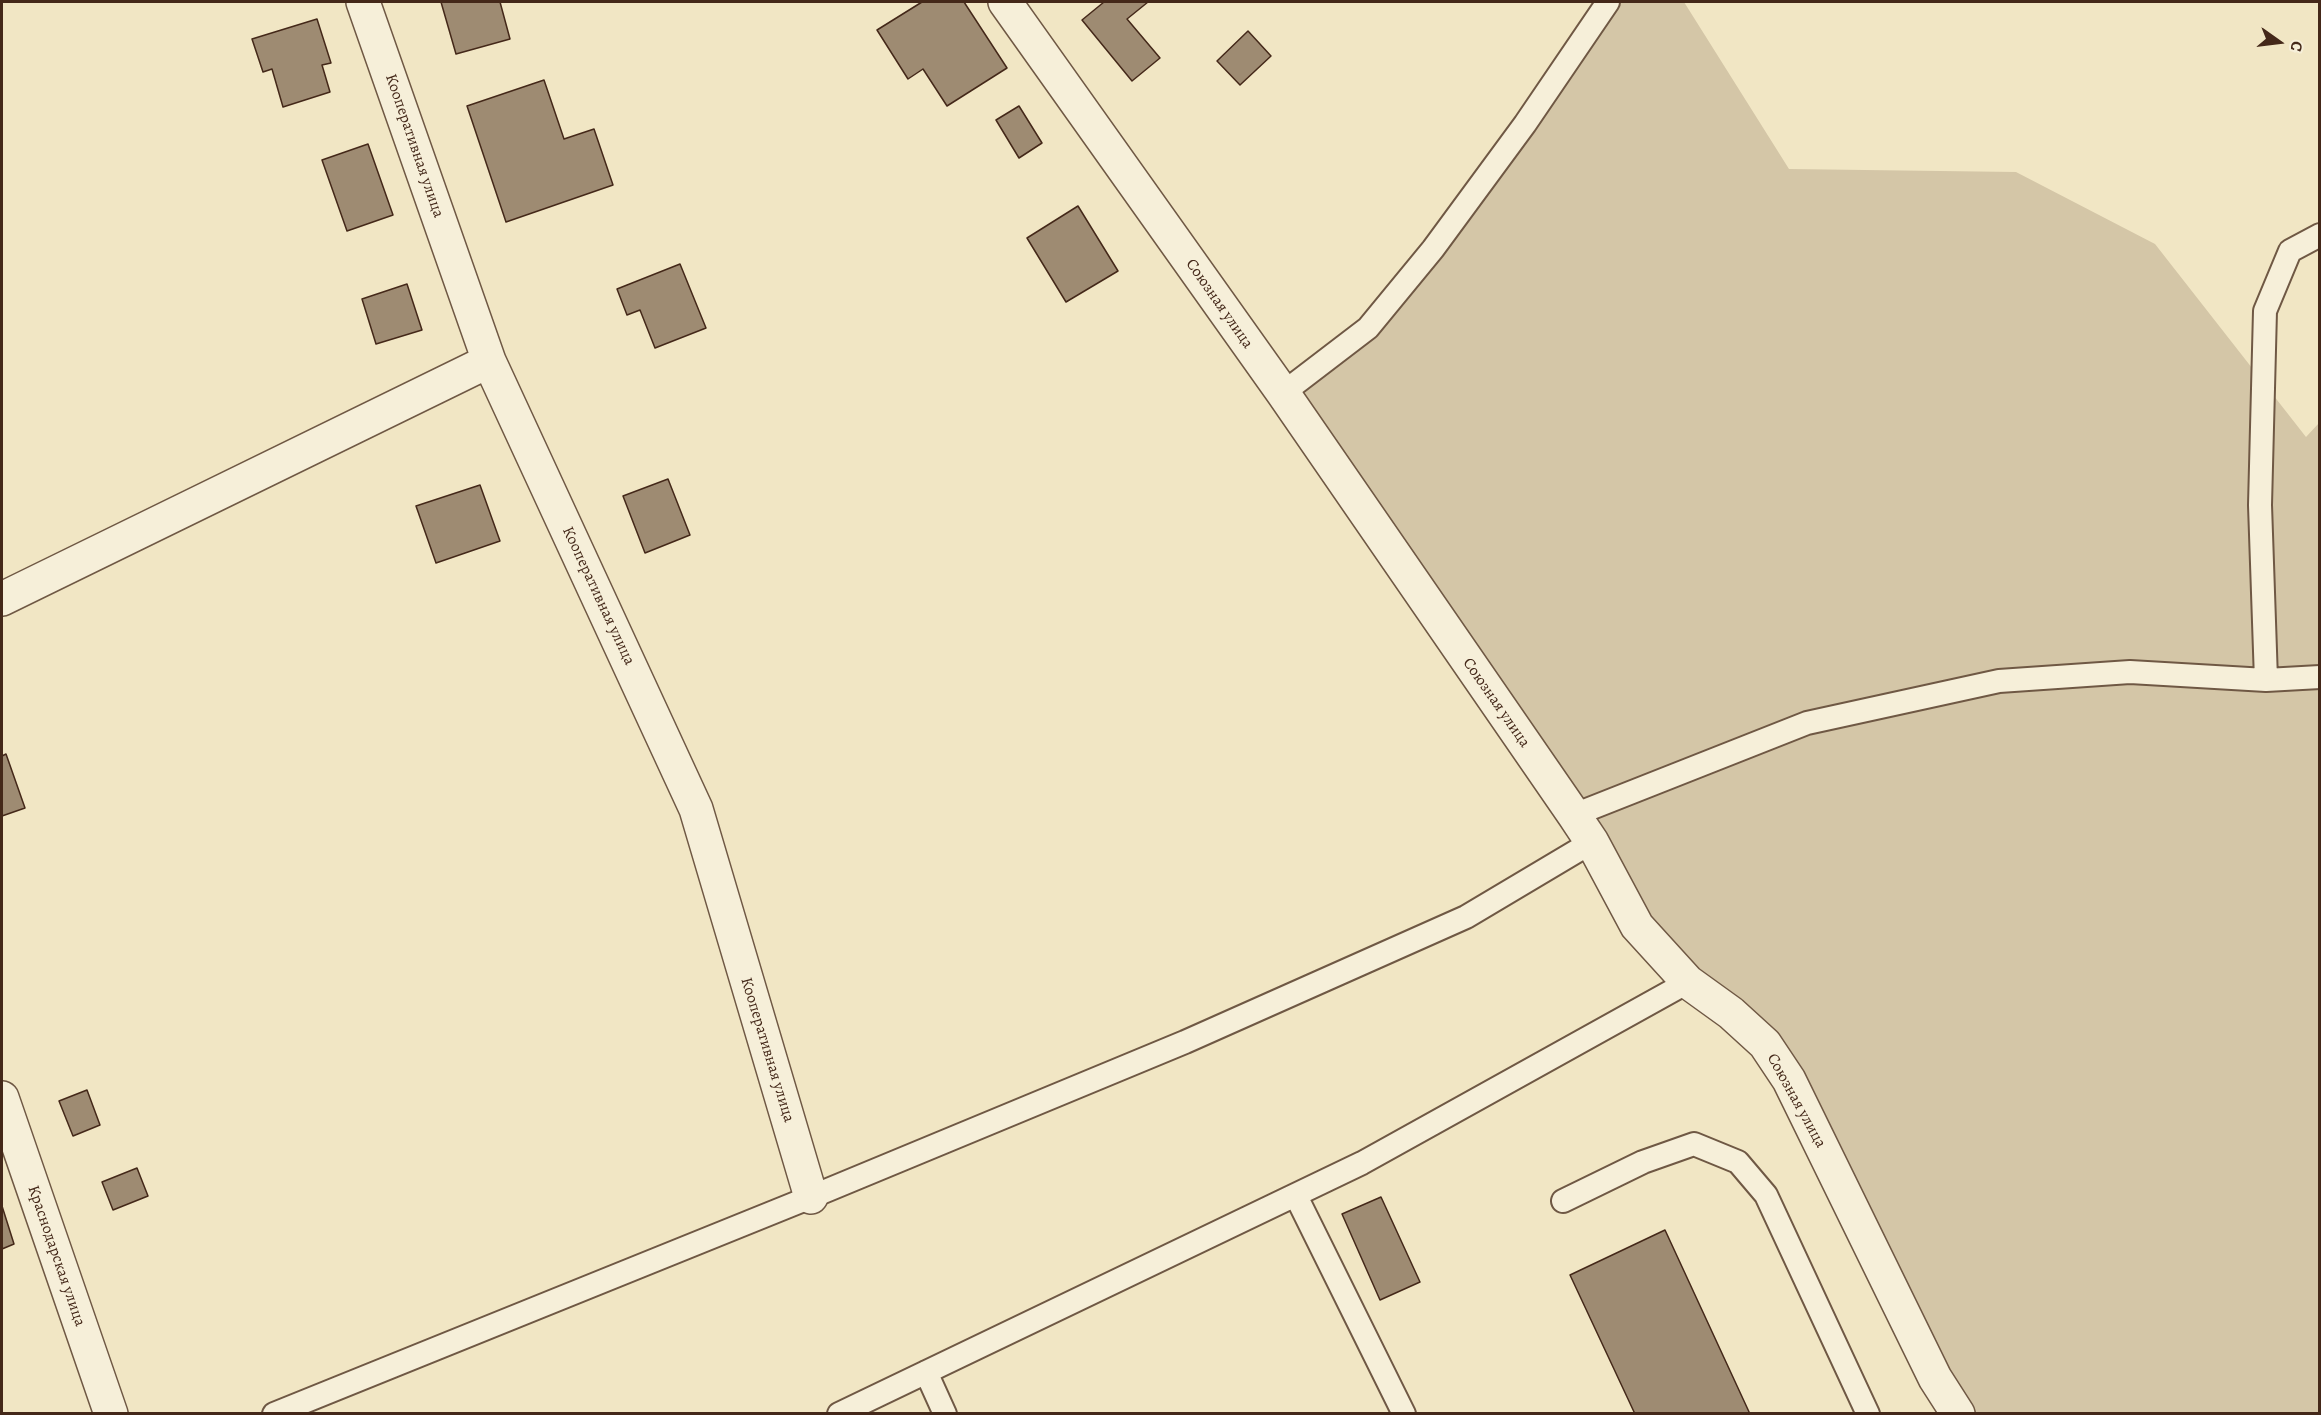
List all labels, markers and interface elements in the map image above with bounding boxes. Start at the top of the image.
north arrow [2249,12,2309,72]
text: С [2285,39,2308,54]
street label: Кооперативная улица [380,72,448,220]
street label: Союзная улица [1181,256,1257,352]
street label: Кооперативная улица [557,524,639,668]
street label: Союзная улица [1458,655,1534,751]
street label: Кооперативная улица [736,975,798,1125]
street label: Союзная улица [1762,1051,1830,1151]
street label: Краснодарская улица [23,1183,89,1329]

